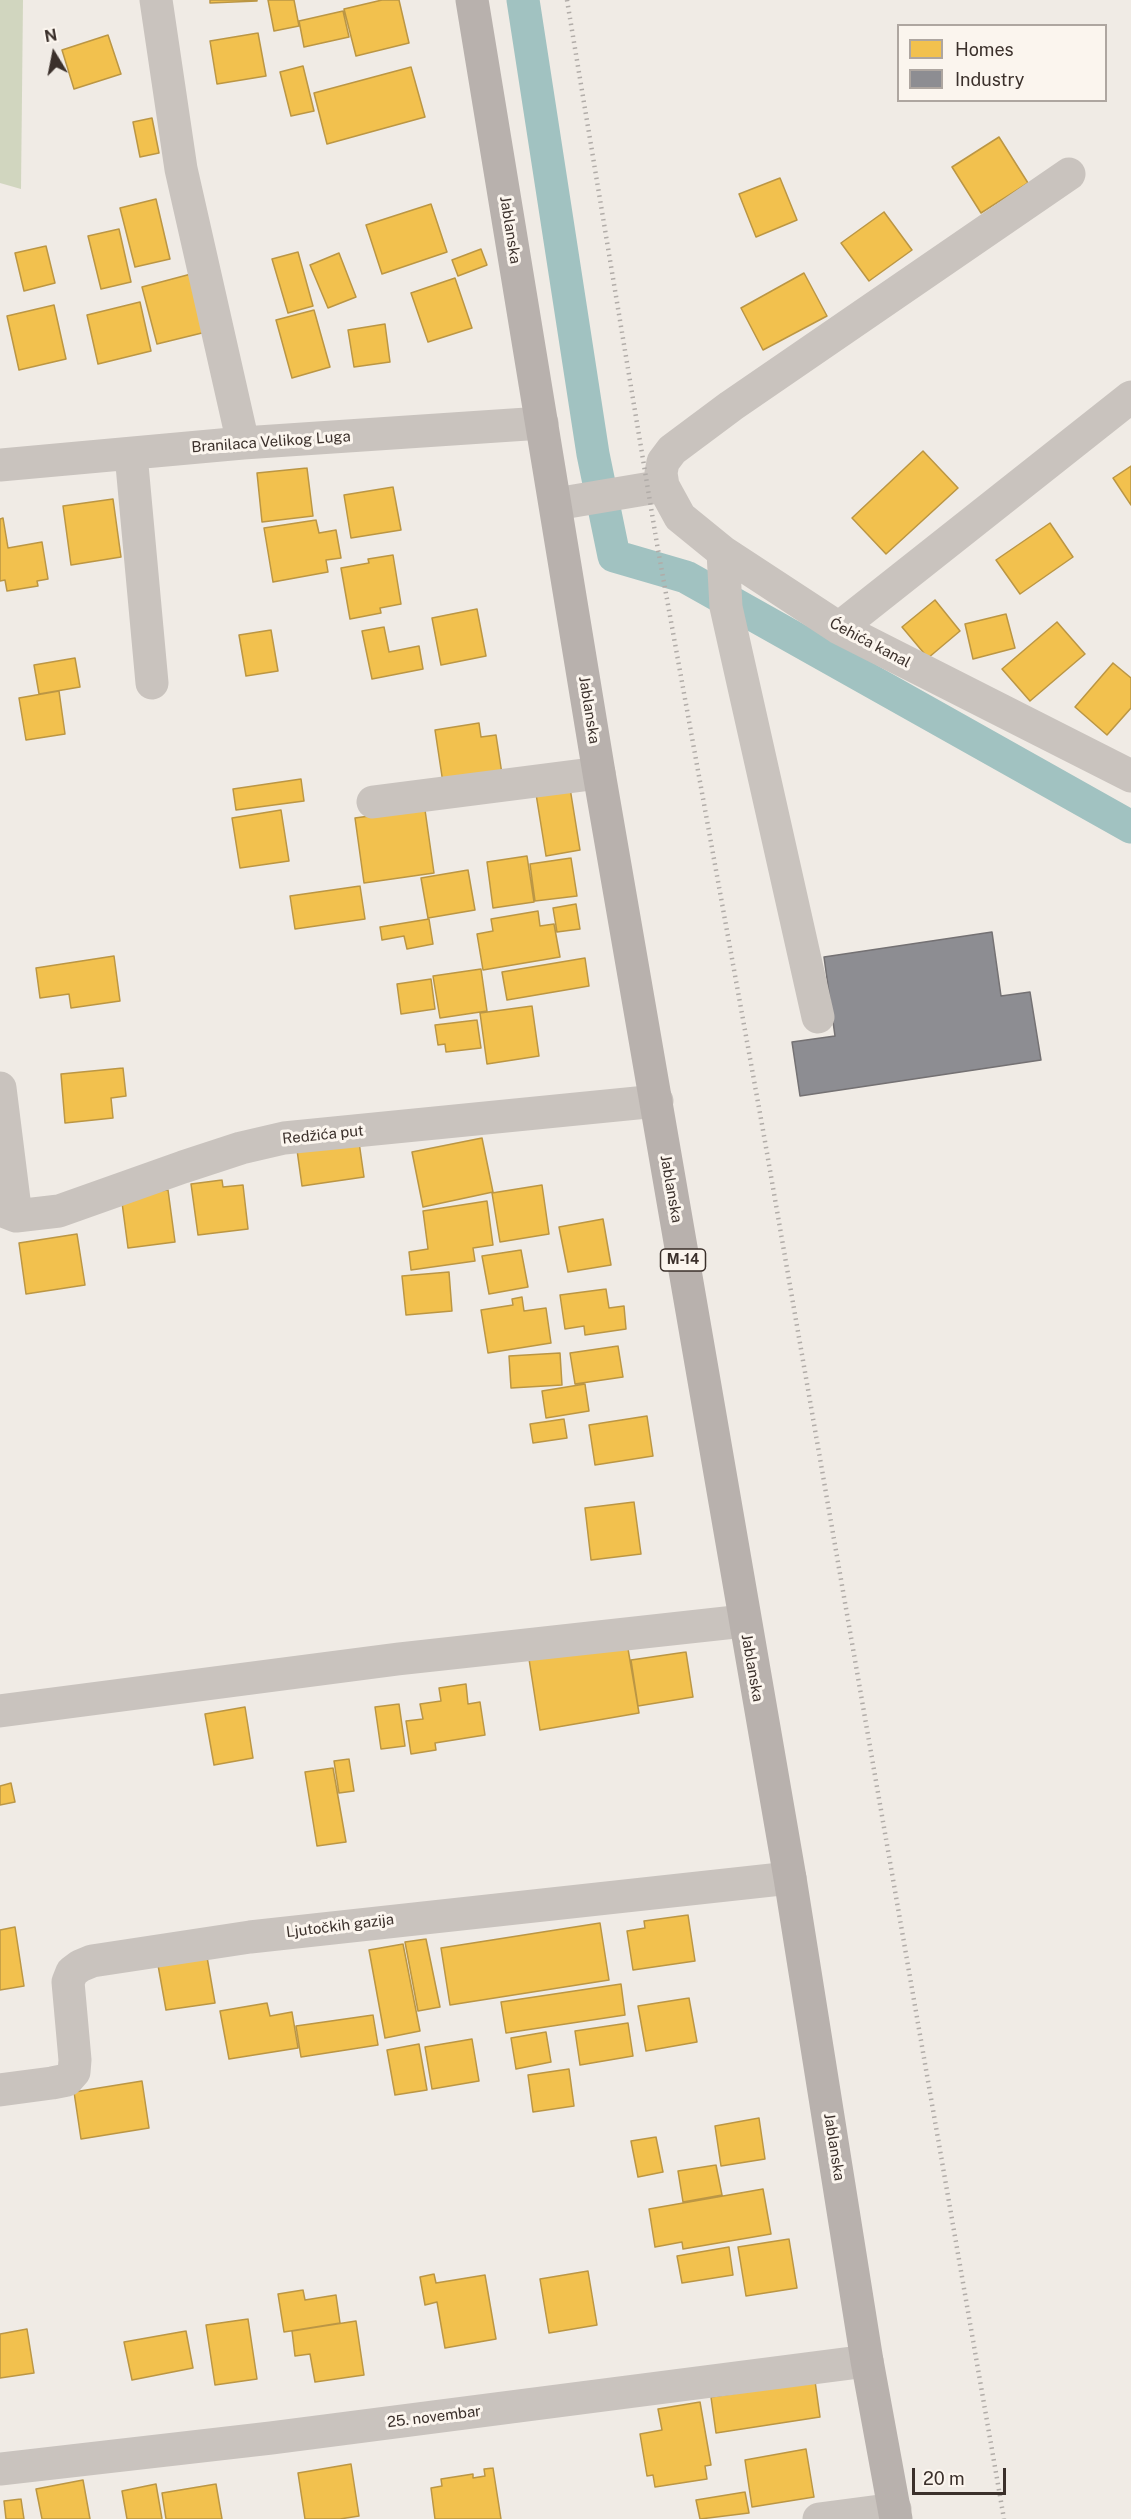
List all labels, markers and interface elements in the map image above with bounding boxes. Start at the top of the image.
north arrow [24,24,84,84]
legend [897,24,1107,102]
text: N [43,25,59,46]
text: Homes [955,39,1014,60]
text: Industry [955,69,1024,90]
street label: Jablanska [496,195,524,265]
street label: Branilaca Velikog Luga [191,427,351,457]
street label: Ćehića kanal [826,614,914,672]
street label: Jablanska [575,675,603,745]
street label: Redžića put [281,1122,365,1148]
street label: Jablanska [656,1154,686,1224]
road number: M-14 [660,1249,706,1271]
street label: Jablanska [737,1633,767,1703]
street label: Ljutočkih gazija [285,1910,395,1942]
street label: Jablanska [820,2112,848,2182]
street label: 25. novembar [386,2402,482,2432]
scale bar [915,2456,1010,2494]
text: 20 m [923,2468,965,2489]

